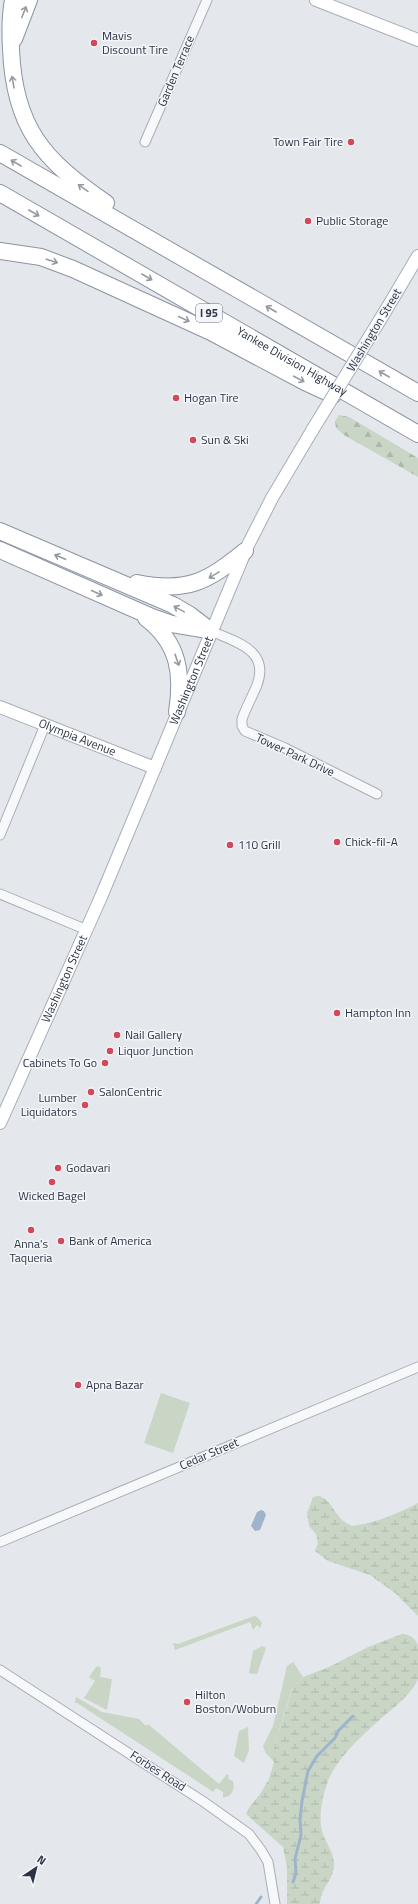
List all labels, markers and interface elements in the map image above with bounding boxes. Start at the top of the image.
one-way arrow [21,6,29,18]
place label: Mavis Discount Tire [102,26,168,59]
street label: Garden Terrace [152,32,199,109]
marker: Mavis Discount Tire [89,38,99,48]
one-way arrow [9,76,17,89]
place label: Town Fair Tire [273,132,343,151]
marker: Town Fair Tire [346,137,356,147]
one-way arrow [10,158,22,166]
one-way arrow [78,184,89,192]
one-way arrow [28,209,40,217]
place label: Public Storage [316,211,388,230]
marker: Public Storage [303,216,313,226]
one-way arrow [45,258,58,265]
one-way arrow [141,274,153,282]
street label: Washington Street [341,284,406,375]
road number: I 95 [196,304,222,322]
one-way arrow [266,305,278,313]
one-way arrow [177,316,189,323]
street label: Yankee Division Highway [233,321,351,400]
one-way arrow [378,369,390,377]
one-way arrow [293,376,305,383]
place label: Hogan Tire [184,388,239,407]
marker: Hogan Tire [171,393,181,403]
place label: Sun & Ski [201,430,249,449]
marker: Sun & Ski [188,435,198,445]
one-way arrow [54,553,66,560]
one-way arrow [208,571,220,579]
one-way arrow [91,590,103,597]
one-way arrow [173,604,185,612]
street label: Washington Street [164,632,218,728]
one-way arrow [173,654,181,666]
street label: Olympia Avenue [36,713,119,761]
street label: Tower Park Drive [253,728,338,781]
place label: Chick-fil-A [345,832,398,851]
place label: 110 Grill [238,835,281,854]
marker: Chick-fil-A [332,837,342,847]
marker: 110 Grill [225,840,235,850]
street label: Washington Street [36,931,92,1026]
place label: Hampton Inn [345,1003,411,1022]
marker: Hampton Inn [332,1008,342,1018]
place label: Nail Gallery [125,1025,182,1044]
marker: Nail Gallery [112,1030,122,1040]
place label: Liquor Junction [118,1041,193,1060]
marker: Liquor Junction [105,1046,115,1056]
place label: Cabinets To Go [23,1053,97,1072]
marker: Cabinets To Go [100,1058,110,1068]
place label: SalonCentric [99,1082,162,1101]
marker: SalonCentric [86,1087,96,1097]
place label: Lumber Liquidators [21,1088,77,1121]
marker: Lumber Liquidators [80,1100,90,1110]
place label: Godavari [66,1158,111,1177]
marker: Godavari [53,1163,63,1173]
marker: Wicked Bagel [47,1177,57,1187]
place label: Wicked Bagel [18,1186,86,1205]
marker: Anna's Taqueria [26,1225,36,1235]
place label: Bank of America [69,1231,151,1250]
place label: Anna's Taqueria [10,1234,52,1267]
marker: Bank of America [56,1236,66,1246]
place label: Apna Bazar [86,1375,144,1394]
marker: Apna Bazar [73,1380,83,1390]
street label: Cedar Street [176,1432,242,1475]
place label: Hilton Boston/Woburn [195,1685,276,1718]
marker: Hilton Boston/Woburn [182,1697,192,1707]
street label: Forbes Road [127,1745,190,1796]
north arrow [16,1848,56,1888]
text: N [34,1851,49,1869]

